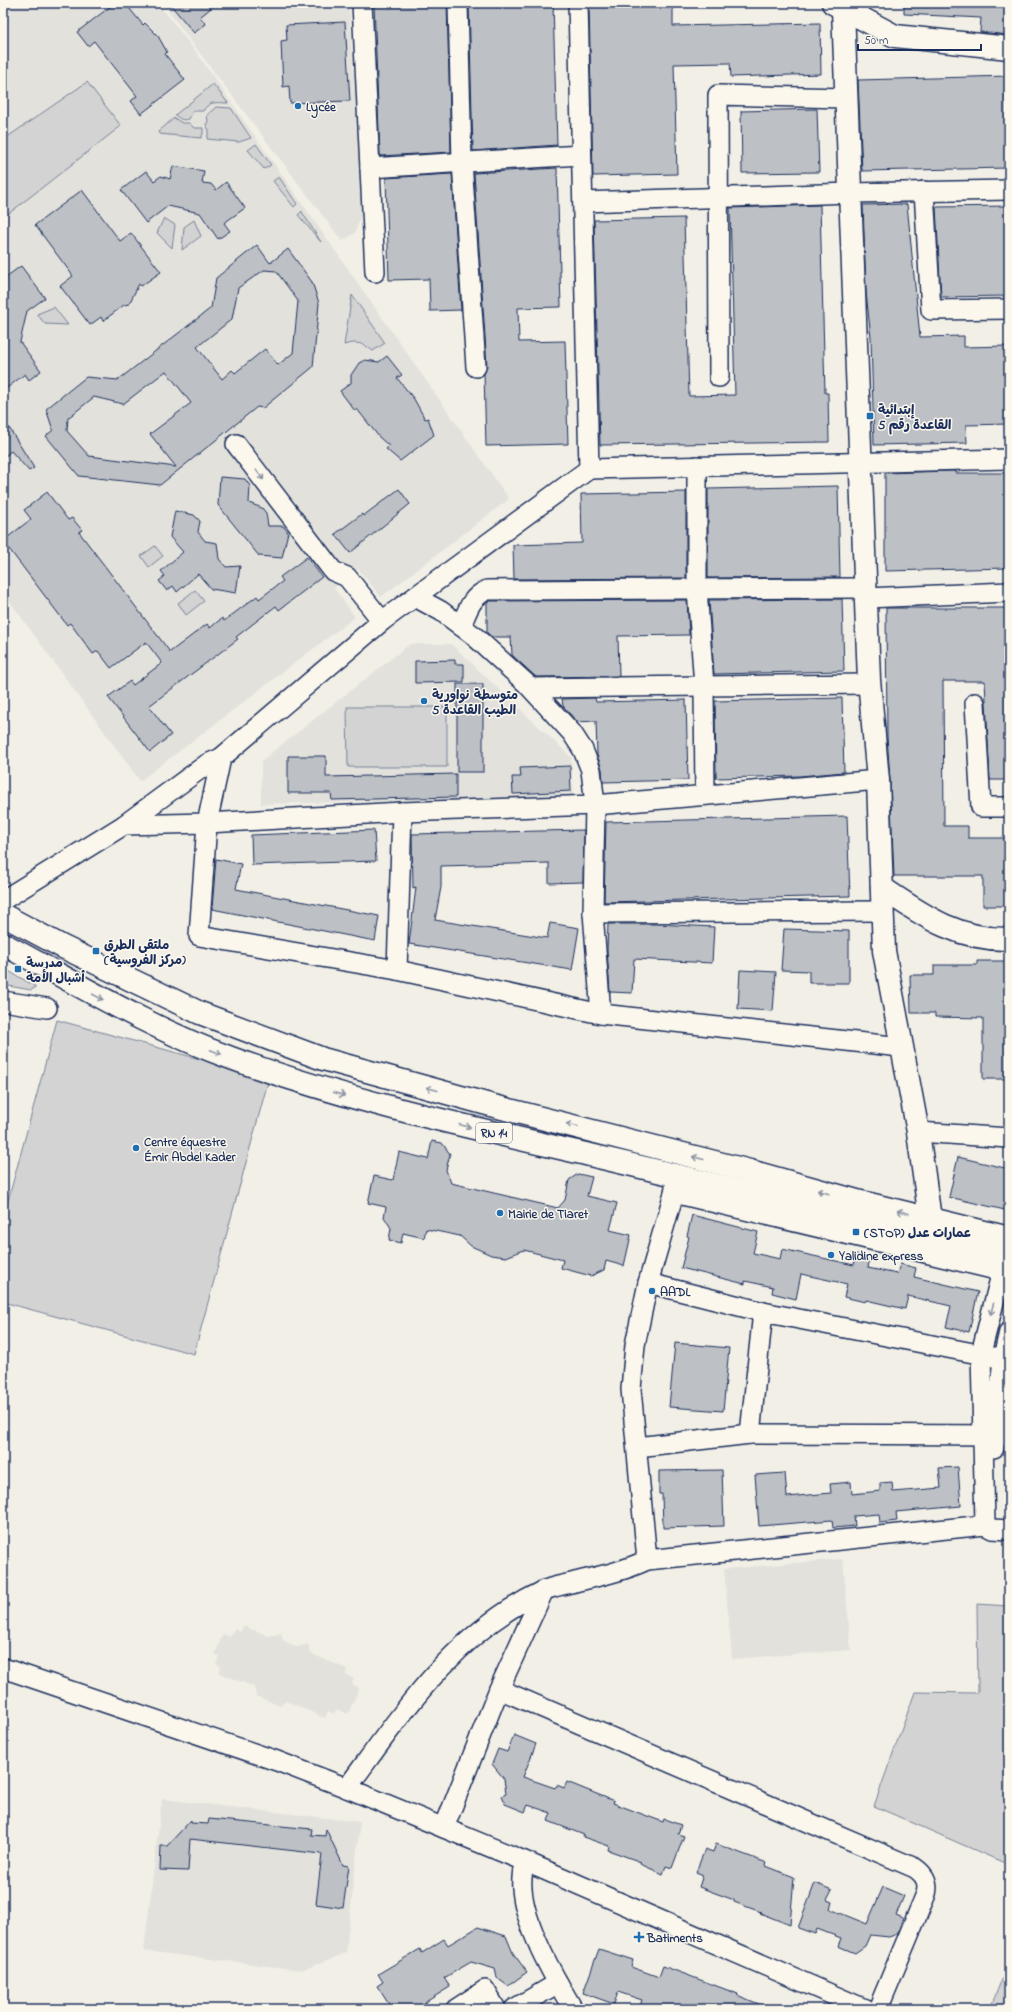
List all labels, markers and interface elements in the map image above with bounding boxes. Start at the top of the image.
scale bar [858,26,981,52]
text: 50 m [864,32,888,50]
place label: Lycée [306,98,337,119]
marker: Lycée [293,101,303,111]
place label: إبتدائية القاعدة رقم 5 [878,401,951,435]
marker: إبتدائية القاعدة رقم 5 [865,411,875,421]
one-way arrow [256,469,264,480]
place label: متوسطة نواورية الطيب القاعدة 5 [432,686,518,720]
marker: متوسطة نواورية الطيب القاعدة 5 [419,696,429,706]
place label: ملتقى الطرق (مركز الفروسية) [103,936,186,970]
marker: ملتقى الطرق (مركز الفروسية) [91,946,101,956]
place label: مدرسة أشبال الأمة [26,954,85,988]
marker: مدرسة أشبال الأمة [13,964,23,974]
one-way arrow [92,994,104,1001]
one-way arrow [210,1049,222,1056]
one-way arrow [426,1085,439,1092]
one-way arrow [332,1091,345,1098]
one-way arrow [565,1121,578,1129]
one-way arrow [458,1122,471,1130]
road number: RN 14 [476,1123,512,1143]
place label: Centre équestre Émir Abdel Kader [144,1133,236,1167]
marker: Centre équestre Émir Abdel Kader [131,1143,141,1153]
one-way arrow [691,1153,704,1161]
one-way arrow [817,1187,830,1195]
place label: Mairie de Tiaret [508,1205,589,1224]
marker: Mairie de Tiaret [495,1208,505,1218]
one-way arrow [897,1208,910,1216]
place label: (STOP) عمارات عدل [863,1224,972,1243]
marker: (STOP) عمارات عدل [851,1227,861,1237]
place label: Yalidine express [838,1247,924,1266]
marker: Yalidine express [826,1250,836,1260]
place label: AADL [660,1283,692,1302]
marker: AADL [647,1286,657,1296]
one-way arrow [988,1302,996,1315]
place label: Batiments [646,1929,703,1948]
marker: Batiments [634,1932,644,1942]

